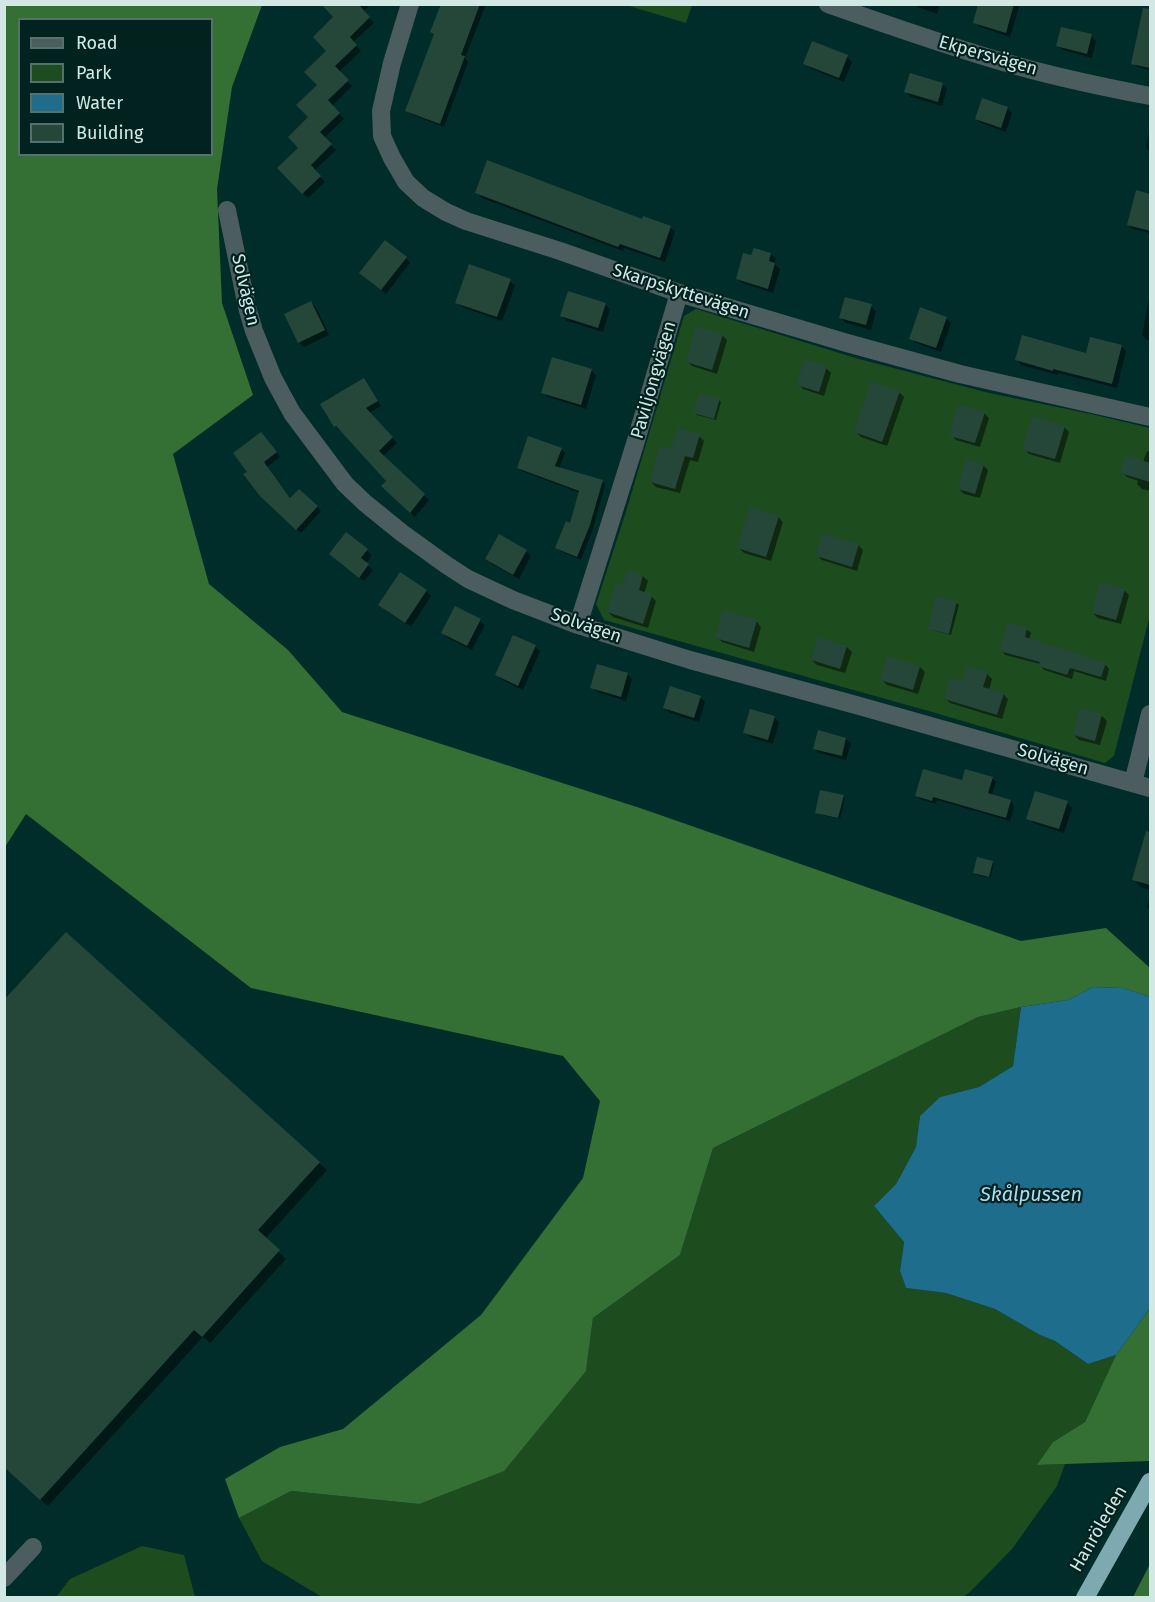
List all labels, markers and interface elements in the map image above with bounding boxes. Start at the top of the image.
legend [18,18,213,156]
text: Road [76,32,118,54]
street label: Ekpersvägen [936,32,1040,80]
text: Park [76,62,111,84]
text: Water [76,92,123,114]
text: Building [76,122,143,144]
street label: Solvägen [226,252,264,328]
street label: Skarpskyttevägen [610,260,752,324]
street label: Paviljongvägen [627,319,681,441]
street label: Solvägen [548,604,624,648]
street label: Solvägen [1015,740,1091,780]
water label: Skålpussen [980,1183,1082,1207]
street label: Hanröleden [1066,1482,1132,1576]

